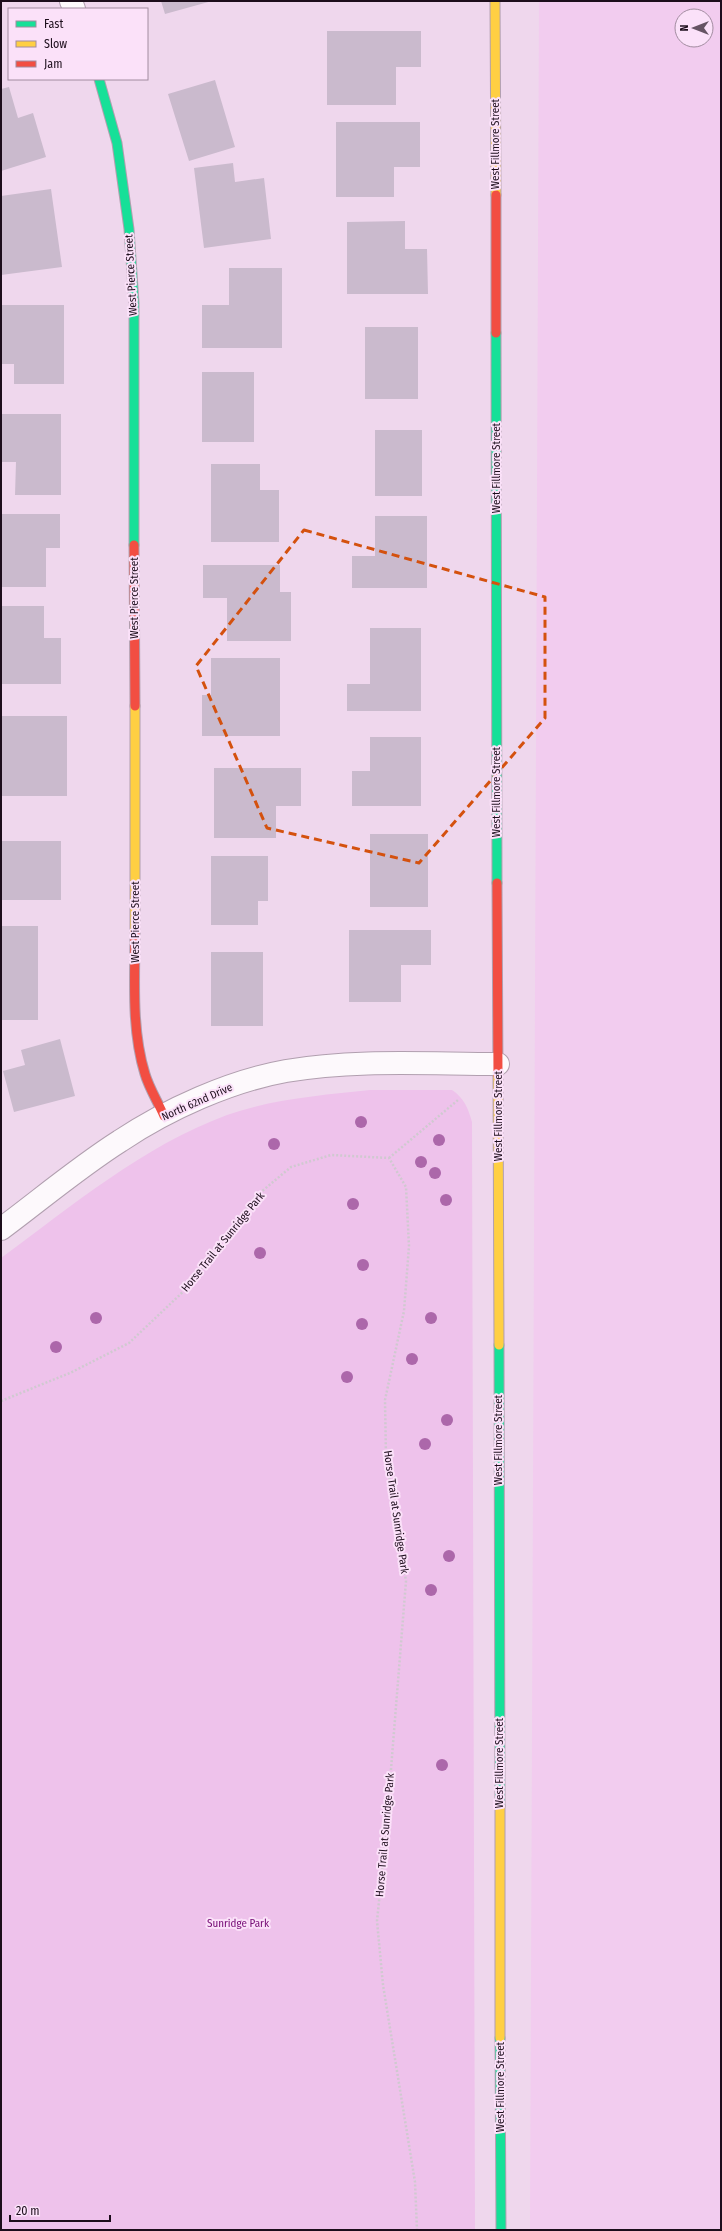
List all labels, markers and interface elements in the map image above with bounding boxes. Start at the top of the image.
legend [8,8,148,80]
north arrow [674,8,714,48]
text: Fast [44,17,63,31]
text: N [678,25,691,31]
text: Slow [44,37,67,51]
text: Jam [44,57,62,71]
street label: West Fillmore Street [489,98,502,189]
street label: West Pierce Street [122,234,140,316]
street label: West Fillmore Street [490,422,503,513]
street label: West Pierce Street [128,557,141,639]
street label: West Fillmore Street [490,746,503,837]
street label: West Pierce Street [129,881,142,963]
street label: West Fillmore Street [492,1070,505,1161]
street label: North 62nd Drive [160,1081,234,1123]
street label: Horse Trail at Sunridge Park [179,1189,268,1294]
street label: West Fillmore Street [492,1394,505,1485]
street label: Horse Trail at Sunridge Park [381,1449,411,1575]
street label: West Fillmore Street [493,1717,506,1808]
street label: Horse Trail at Sunridge Park [373,1772,397,1898]
park label: Sunridge Park [207,1917,270,1930]
street label: West Fillmore Street [494,2041,507,2132]
scale bar [10,2197,110,2223]
text: 20 m [16,2204,40,2218]

